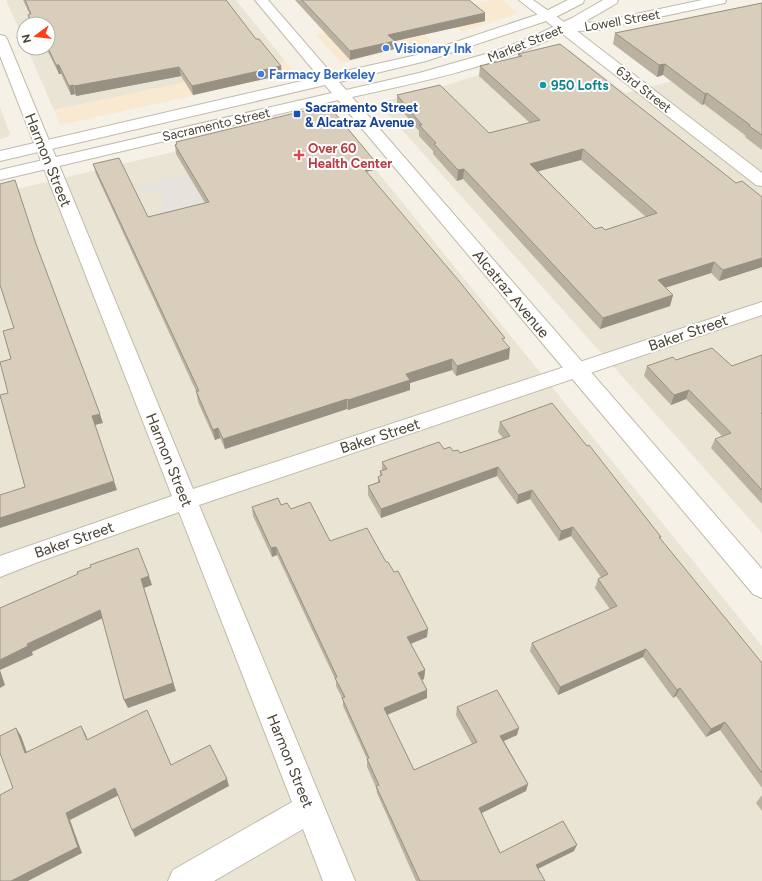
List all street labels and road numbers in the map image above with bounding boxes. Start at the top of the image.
street label: Lowell Street [583,6,661,35]
street label: Market Street [485,22,565,65]
street label: 63rd Street [613,63,674,116]
street label: Sacramento Street [161,105,272,144]
street label: Harmon Street [21,110,75,210]
street label: Alcatraz Avenue [469,246,553,342]
street label: Baker Street [646,311,730,355]
street label: Harmon Street [142,410,196,510]
street label: Baker Street [338,415,423,457]
street label: Baker Street [32,518,116,562]
street label: Harmon Street [263,711,317,811]

